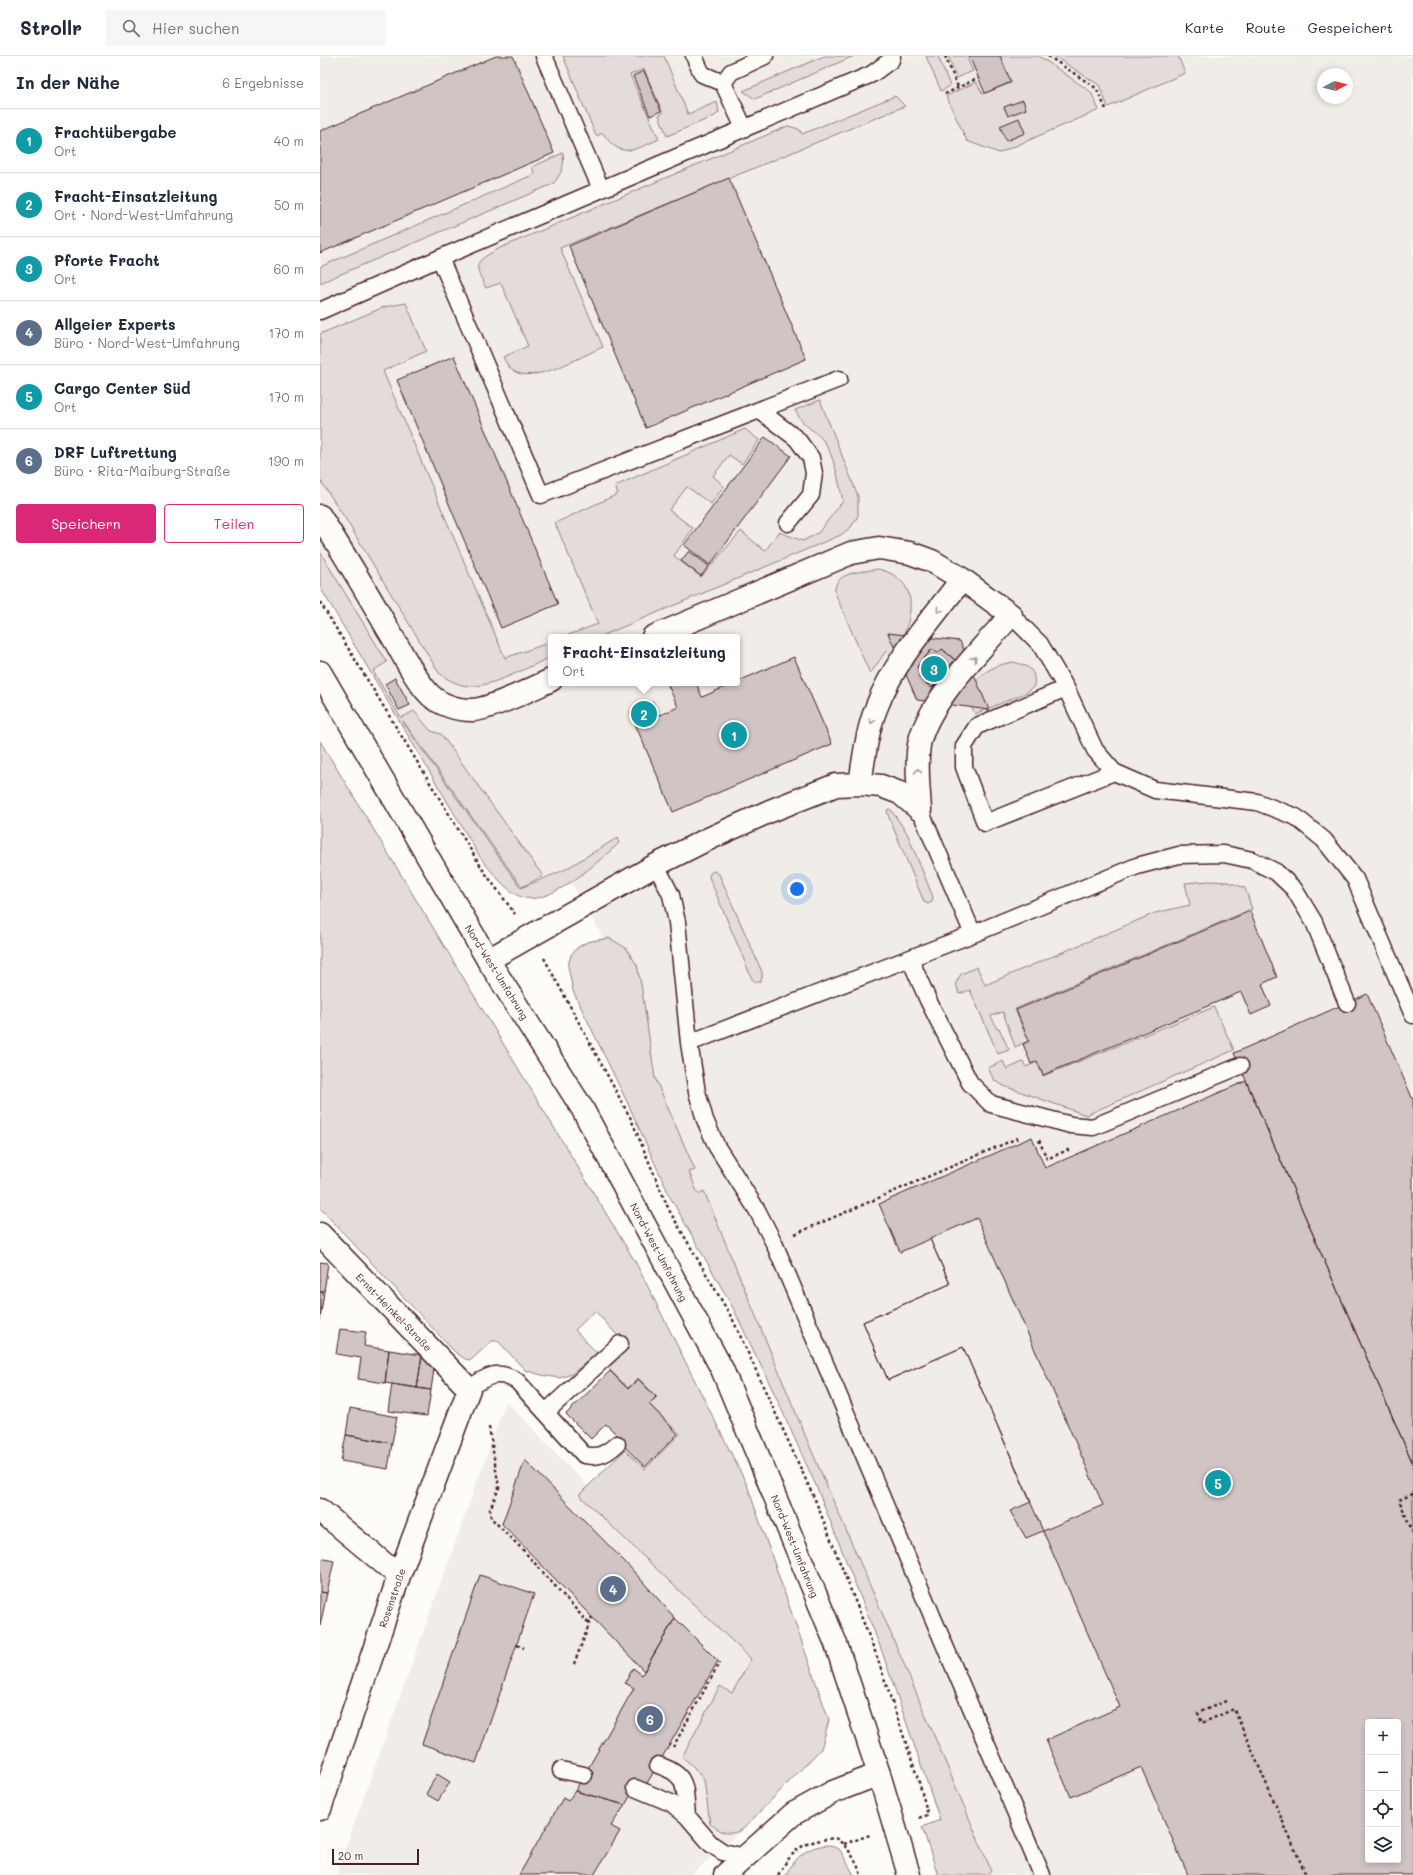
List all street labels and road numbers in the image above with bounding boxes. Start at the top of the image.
street label: Nord-West-Umfahrung [462,922,532,1022]
street label: Nord-West-Umfahrung [627,1200,691,1304]
street label: Ernst-Heinkel-Straße [353,1270,435,1354]
street label: Nord-West-Umfahrung [768,1493,822,1600]
street label: Rosenstraße [375,1566,409,1630]

